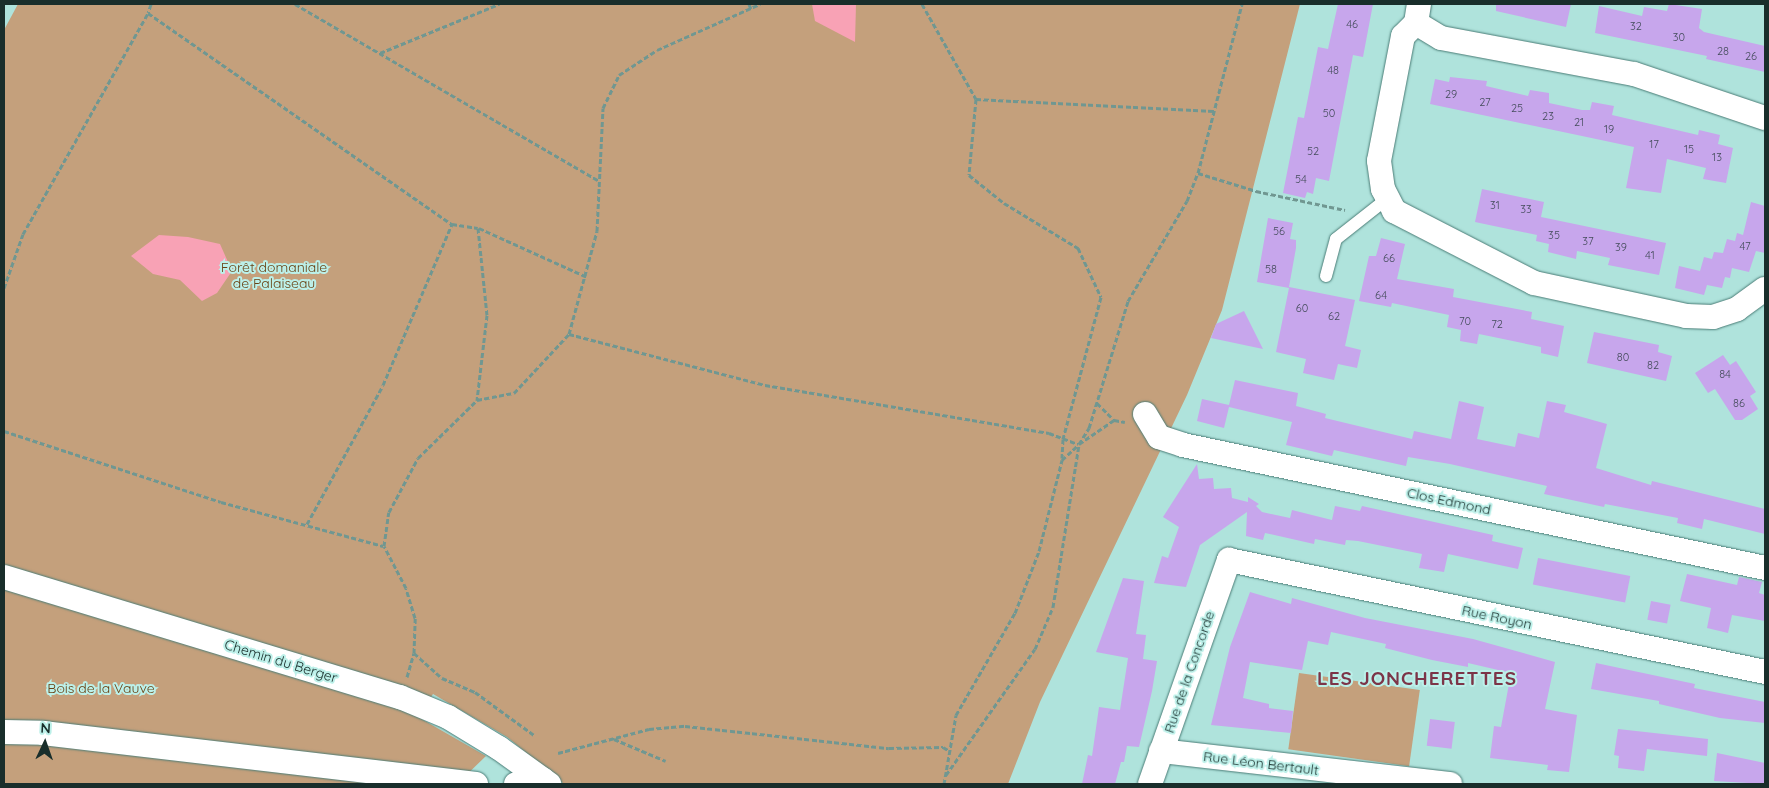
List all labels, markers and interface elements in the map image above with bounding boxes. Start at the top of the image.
house number: 46 [1346,17,1358,31]
house number: 32 [1630,19,1642,33]
house number: 30 [1673,30,1685,44]
house number: 28 [1717,44,1729,58]
house number: 26 [1745,49,1757,63]
house number: 48 [1327,63,1339,77]
house number: 29 [1445,87,1457,101]
house number: 27 [1479,95,1491,109]
house number: 25 [1511,101,1523,115]
house number: 50 [1323,106,1335,120]
house number: 23 [1542,109,1554,123]
house number: 21 [1574,115,1584,129]
house number: 19 [1604,122,1614,136]
house number: 17 [1649,137,1659,151]
house number: 15 [1684,142,1694,156]
house number: 52 [1307,144,1319,158]
house number: 13 [1712,150,1722,164]
house number: 54 [1295,172,1307,186]
house number: 31 [1490,198,1500,212]
house number: 33 [1520,202,1532,216]
house number: 56 [1273,224,1285,238]
house number: 35 [1548,228,1560,242]
house number: 37 [1582,234,1594,248]
house number: 47 [1739,239,1751,253]
house number: 39 [1615,240,1627,254]
house number: 41 [1645,248,1655,262]
house number: 66 [1383,251,1395,265]
park label: Forêt domaniale de Palaiseau [221,259,327,292]
house number: 58 [1265,262,1277,276]
house number: 64 [1375,288,1387,302]
house number: 60 [1296,301,1308,315]
house number: 62 [1328,309,1340,323]
house number: 70 [1459,314,1471,328]
house number: 72 [1491,317,1503,331]
house number: 80 [1617,350,1629,364]
house number: 82 [1647,358,1659,372]
house number: 84 [1719,367,1731,381]
house number: 86 [1733,396,1745,410]
street label: Clos Edmond [1406,484,1492,518]
street label: Rue Royon [1460,601,1534,633]
street label: Rue de la Concorde [1160,609,1218,735]
street label: Chemin du Berger [223,636,339,686]
district label: LES JONCHERETTES [1315,668,1519,690]
park label: Bois de la Vauve [47,680,155,696]
north arrow [20,718,70,768]
text: N [40,719,51,737]
street label: Rue Léon Bertault [1202,748,1320,778]

